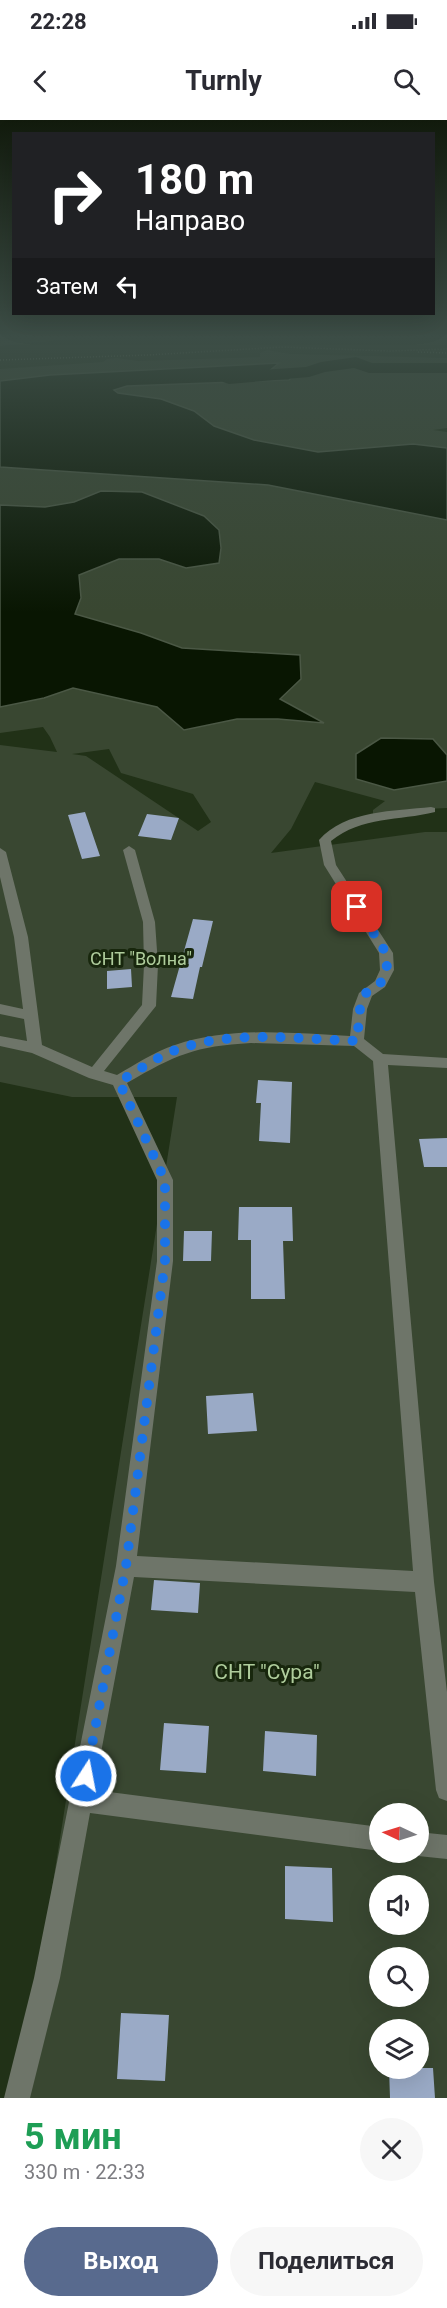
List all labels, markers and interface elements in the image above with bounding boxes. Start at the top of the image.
text: 22:28 [30,9,87,34]
icon: back [24,65,57,98]
text: Turnly [185,65,262,97]
icon: search [390,65,423,98]
text: 180 m [135,155,254,204]
icon: right [36,156,114,234]
text: Направо [135,205,245,237]
icon: left [111,270,144,303]
text: Затем [36,274,99,299]
pin [331,881,382,932]
icon: arrive [340,890,373,923]
park label: СНТ "Волна" [90,948,192,969]
park label: СНТ "Сура" [214,1660,320,1684]
position arrow [54,1744,118,1808]
north arrow [369,1803,429,1863]
map controls [369,1803,429,2079]
button: sound [369,1875,429,1935]
button: search [369,1947,429,2007]
button: layers [369,2019,429,2079]
text: 5 мин [24,2116,122,2158]
button: close [360,2118,423,2181]
text: 330 m · 22:33 [24,2160,145,2184]
button: Выход [24,2227,218,2296]
button: Поделиться [230,2227,423,2296]

